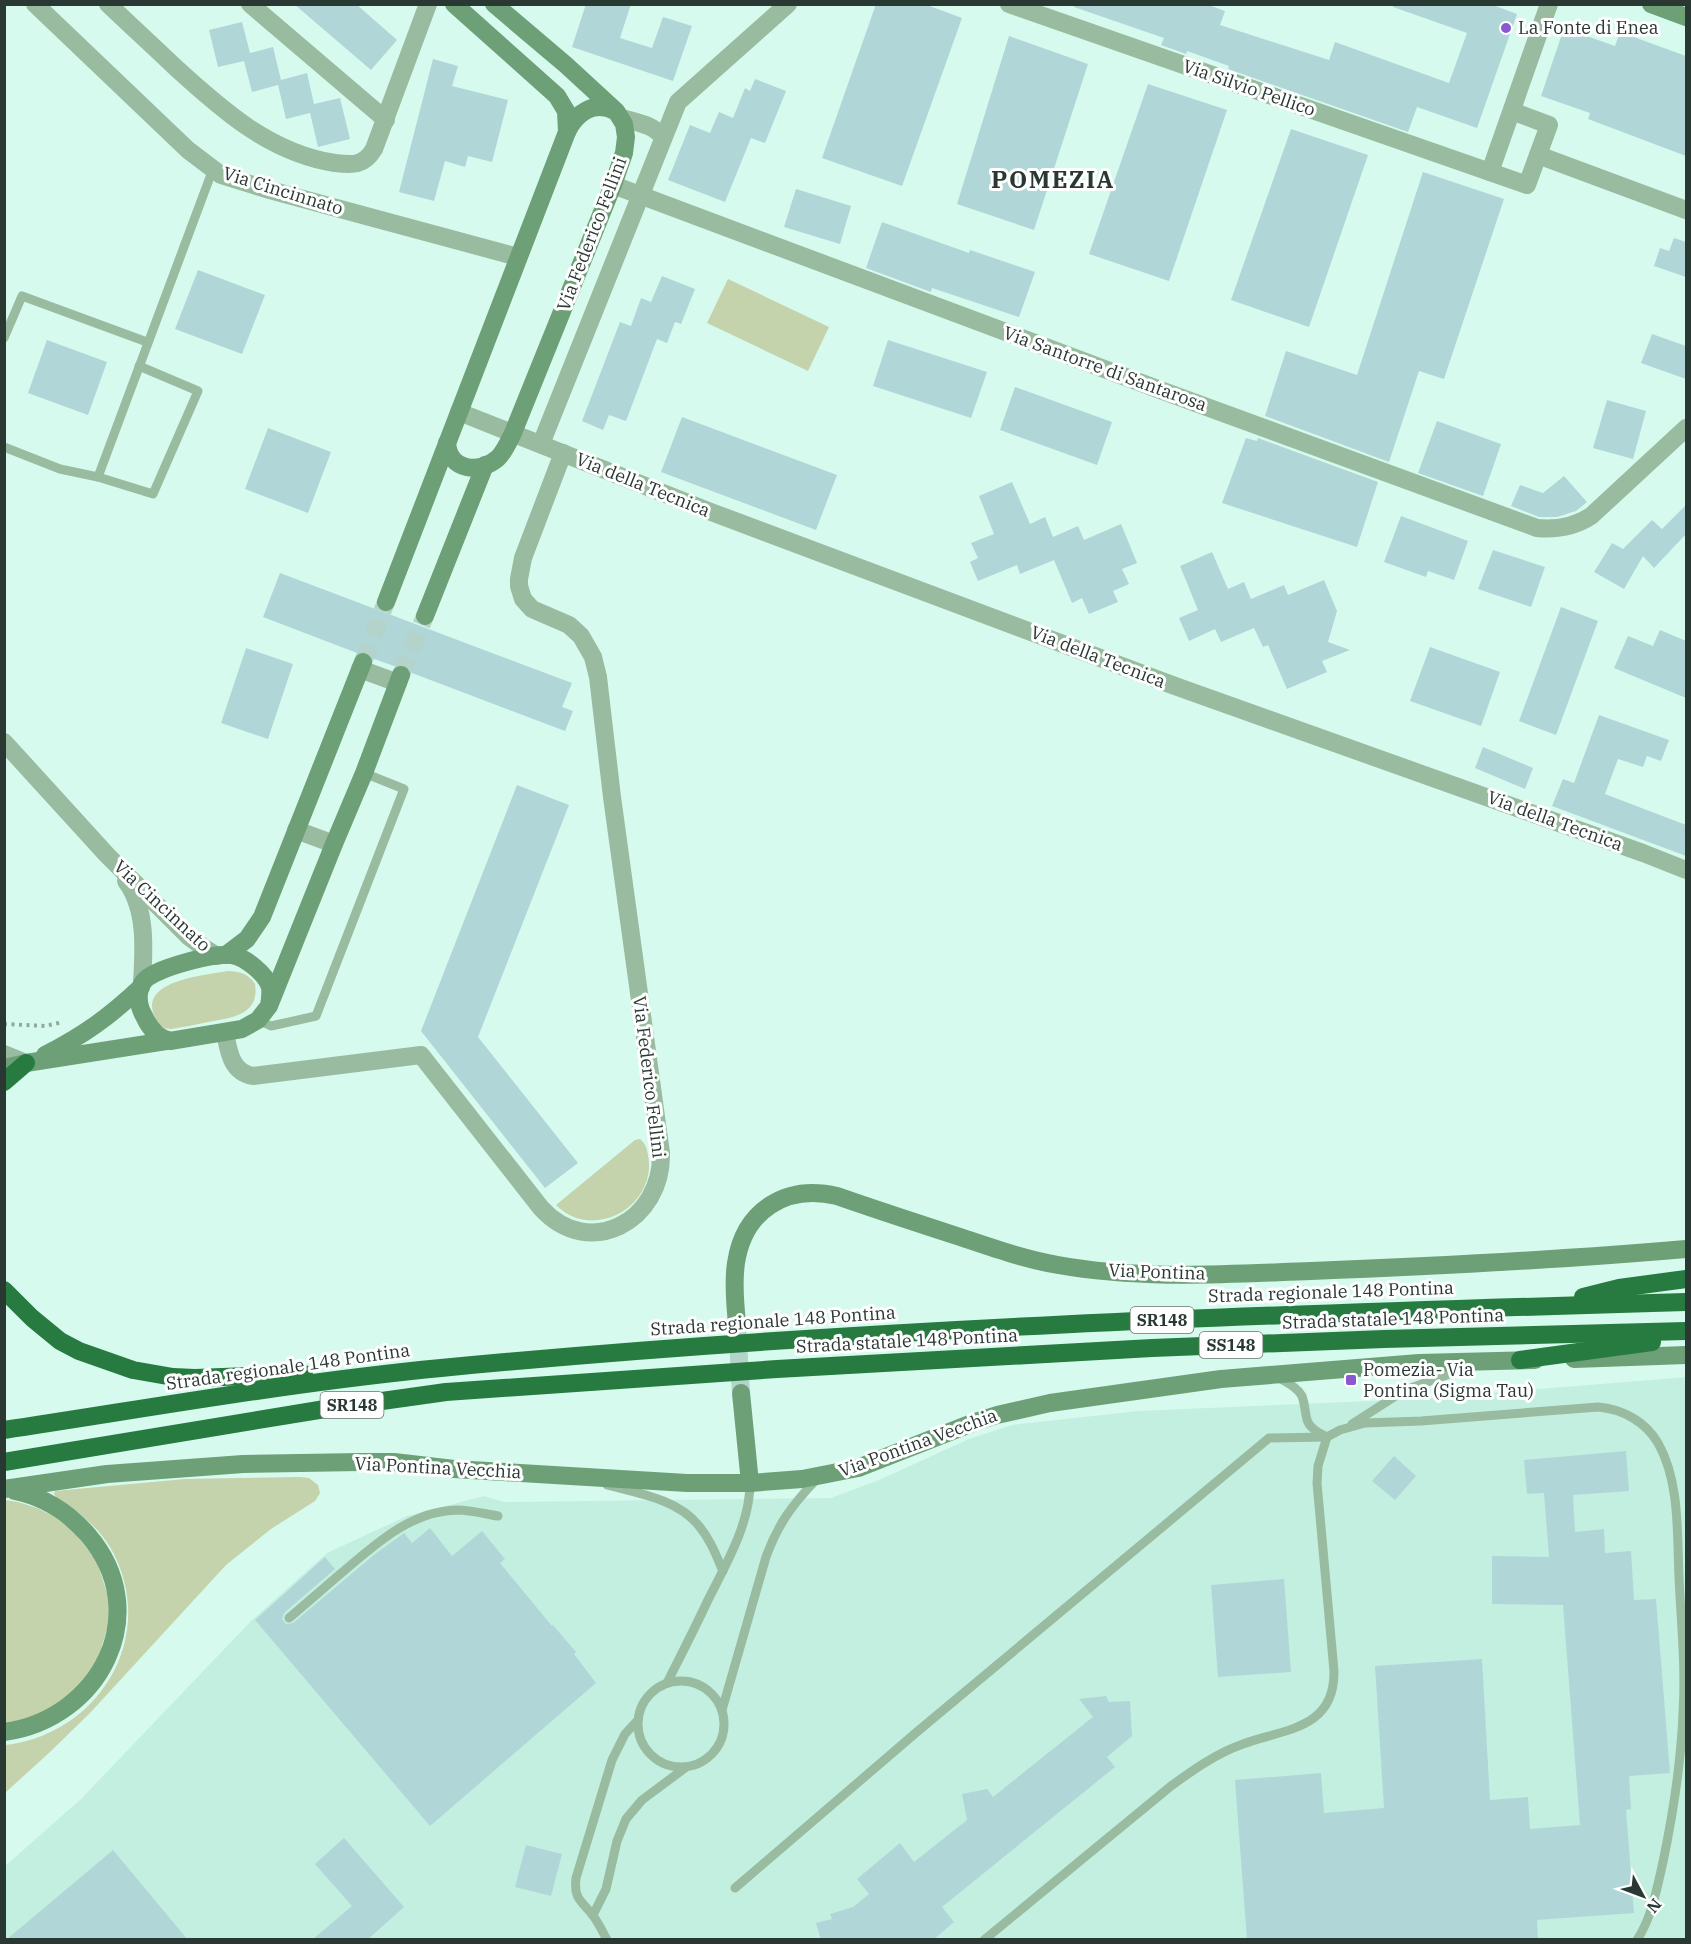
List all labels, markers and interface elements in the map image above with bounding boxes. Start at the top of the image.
place label: La Fonte di Enea [1518,16,1659,39]
marker: La Fonte di Enea [1499,21,1513,35]
street label: Via Silvio Pellico [1180,54,1319,121]
street label: Via Federico Fellini [552,153,632,314]
street label: Via Cincinnato [220,161,346,220]
district label: POMEZIA [991,163,1115,195]
street label: Via Santorre di Santarosa [1000,321,1210,416]
street label: Via della Tecnica [573,447,714,522]
street label: Via della Tecnica [1027,620,1169,693]
street label: Via della Tecnica [1484,785,1626,856]
street label: Via Cincinnato [109,855,216,956]
street label: Via Federico Fellini [628,995,671,1160]
street label: Via Pontina [1108,1258,1206,1285]
street label: Strada regionale 148 Pontina [1208,1276,1454,1307]
street label: Strada regionale 148 Pontina [649,1300,897,1341]
street label: Strada statale 148 Pontina [1282,1303,1505,1334]
road number: SR148 [1130,1307,1194,1333]
street label: Strada statale 148 Pontina [795,1323,1019,1358]
road number: SS148 [1200,1332,1262,1358]
street label: Strada regionale 148 Pontina [165,1338,411,1395]
place label: Pomezia- Via Pontina (Sigma Tau) [1363,1358,1534,1402]
marker: Pomezia- Via Pontina (Sigma Tau) [1344,1373,1358,1387]
road number: SR148 [320,1392,384,1418]
street label: Via Pontina Vecchia [835,1403,1000,1482]
street label: Via Pontina Vecchia [354,1452,522,1483]
north arrow [1613,1866,1673,1926]
text: N [1643,1895,1666,1917]

